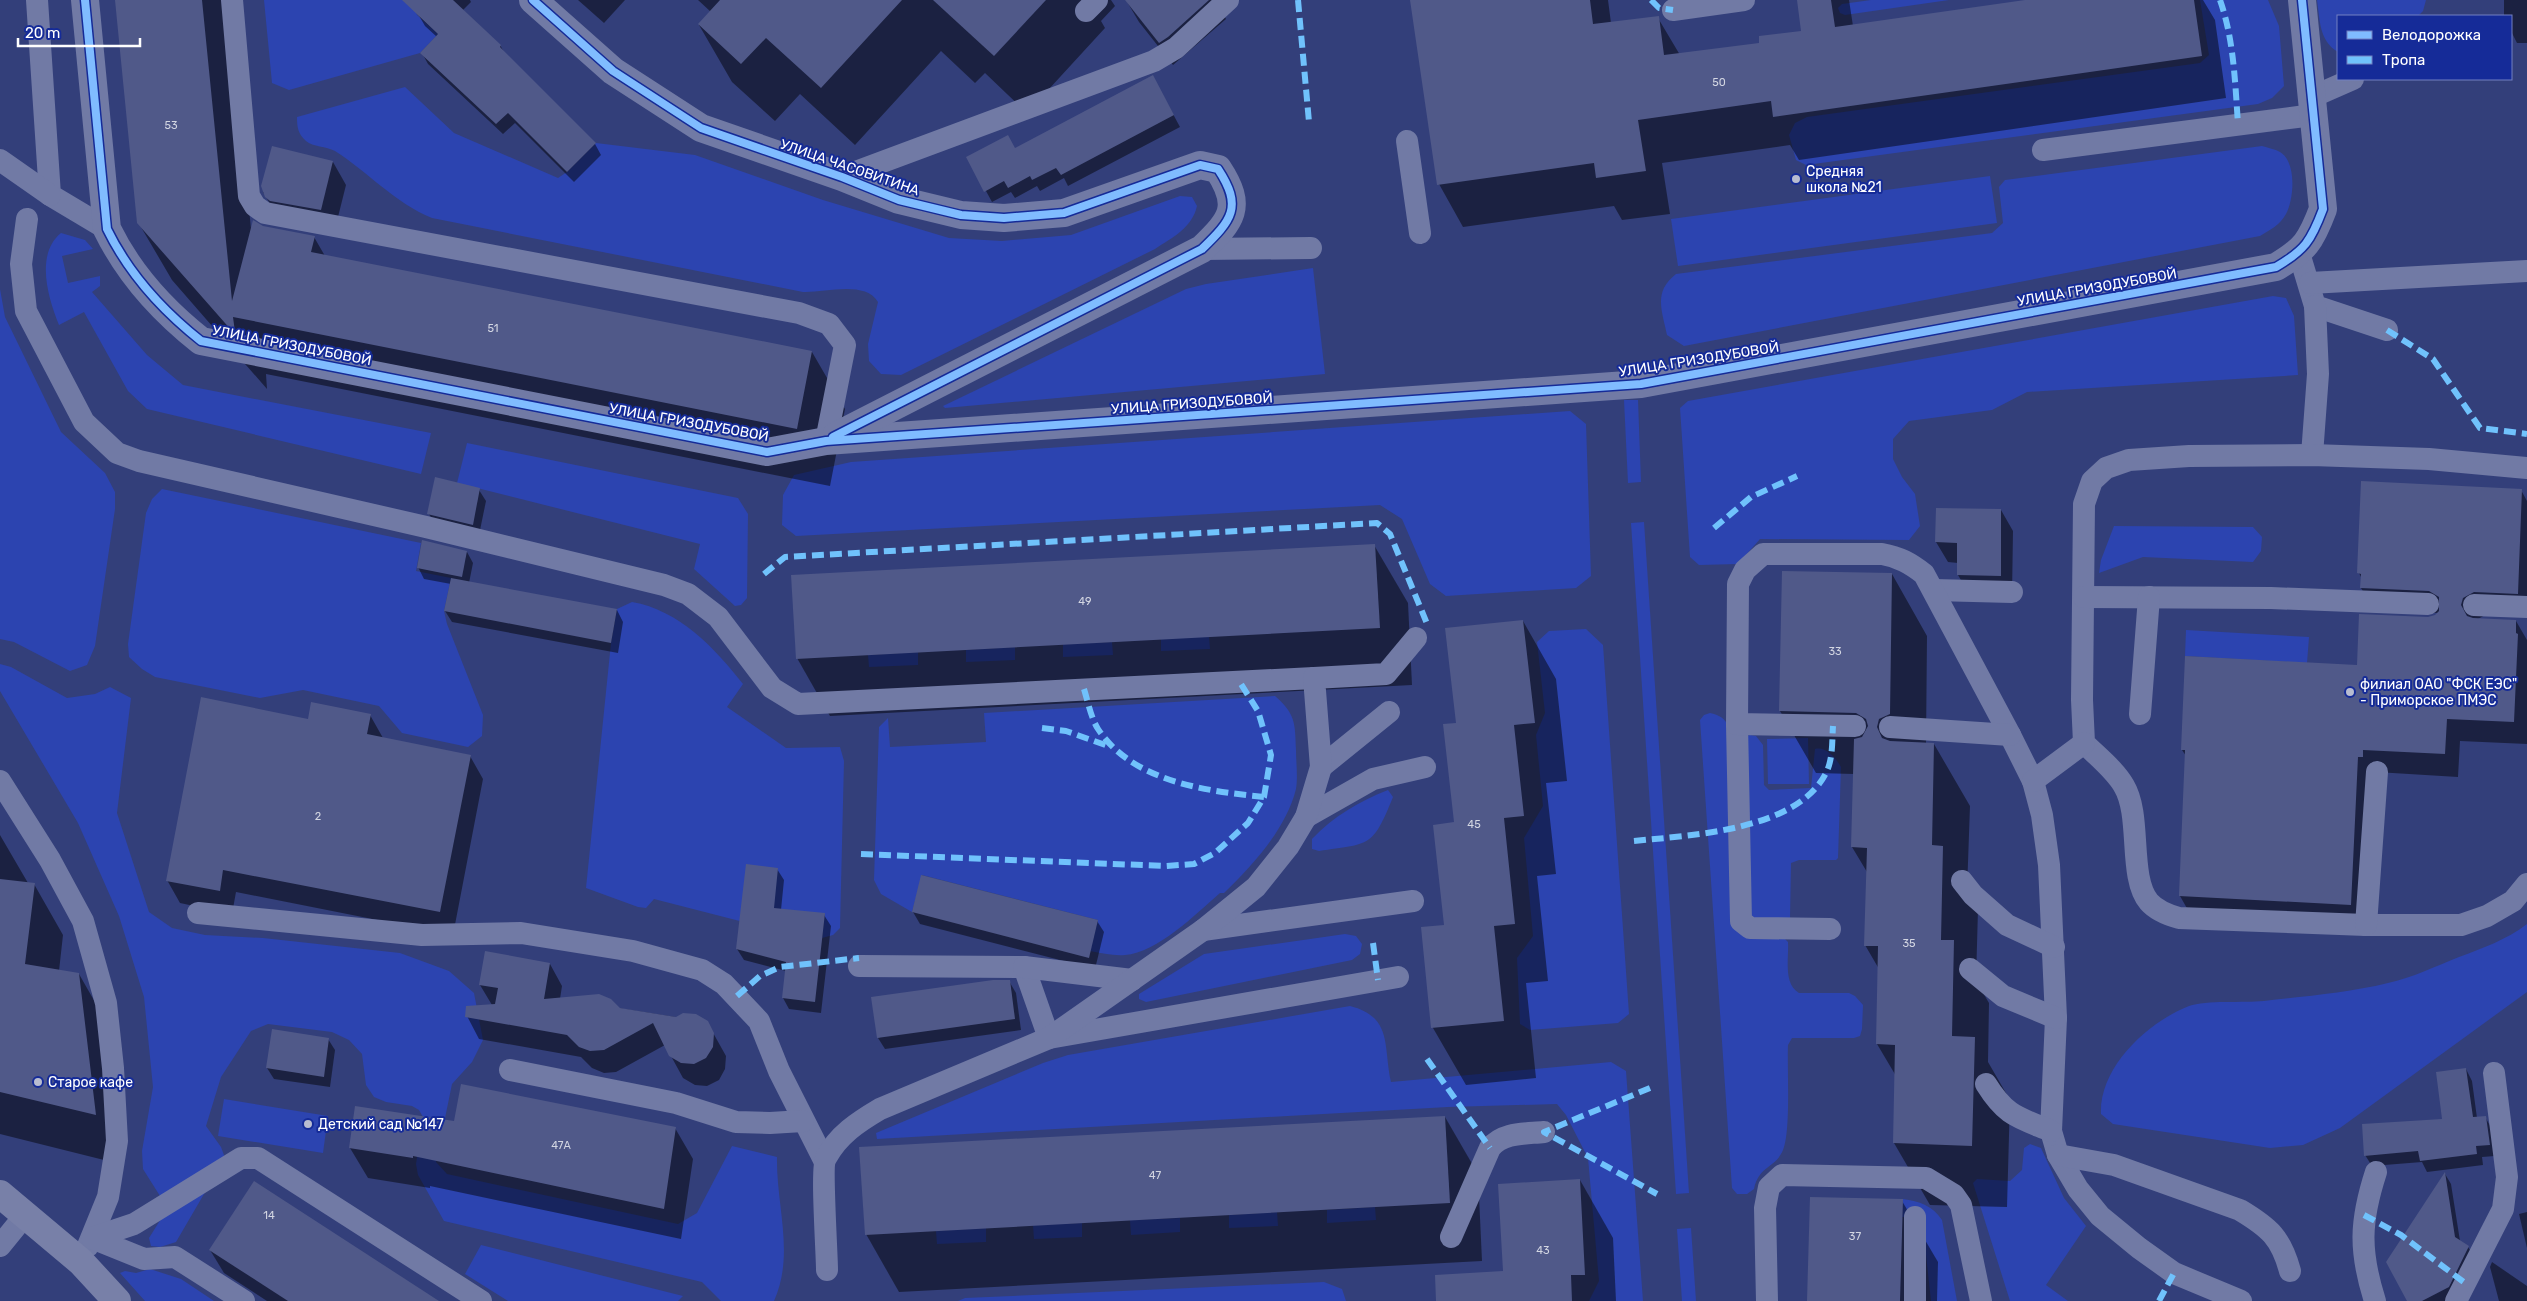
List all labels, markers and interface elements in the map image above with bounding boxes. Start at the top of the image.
scale bar [18,15,140,47]
legend [2337,15,2512,80]
text: 20 m [25,24,60,42]
text: Велодорожка [2382,26,2481,44]
text: Тропа [2382,51,2425,69]
house number: 50 [1712,76,1726,89]
house number: 53 [164,119,178,132]
street label: УЛИЦА ЧАСОВИТИНА [778,136,922,199]
place label: Средняя школа №21 [1806,163,1882,196]
marker: Средняя школа №21 [1790,173,1802,185]
street label: УЛИЦА ГРИЗОДУБОВОЙ [2016,264,2178,310]
street label: УЛИЦА ГРИЗОДУБОВОЙ [211,321,373,369]
house number: 51 [487,322,499,335]
street label: УЛИЦА ГРИЗОДУБОВОЙ [1618,337,1780,381]
street label: УЛИЦА ГРИЗОДУБОВОЙ [1111,388,1273,418]
street label: УЛИЦА ГРИЗОДУБОВОЙ [608,399,770,445]
house number: 49 [1078,595,1092,608]
house number: 33 [1828,645,1842,658]
place label: филиал ОАО "ФСК ЕЭС" - Приморское ПМЭС [2360,676,2517,709]
marker: филиал ОАО "ФСК ЕЭС" - Приморское ПМЭС [2344,686,2356,698]
house number: 2 [315,810,321,823]
house number: 45 [1467,818,1481,831]
house number: 35 [1902,937,1916,950]
place label: Старое кафе [48,1074,133,1091]
marker: Старое кафе [32,1076,44,1088]
place label: Детский сад №147 [318,1116,444,1133]
marker: Детский сад №147 [302,1118,314,1130]
house number: 47А [551,1139,571,1152]
house number: 47 [1149,1169,1161,1182]
house number: 14 [263,1209,275,1222]
house number: 37 [1849,1230,1861,1243]
house number: 43 [1536,1244,1550,1257]

